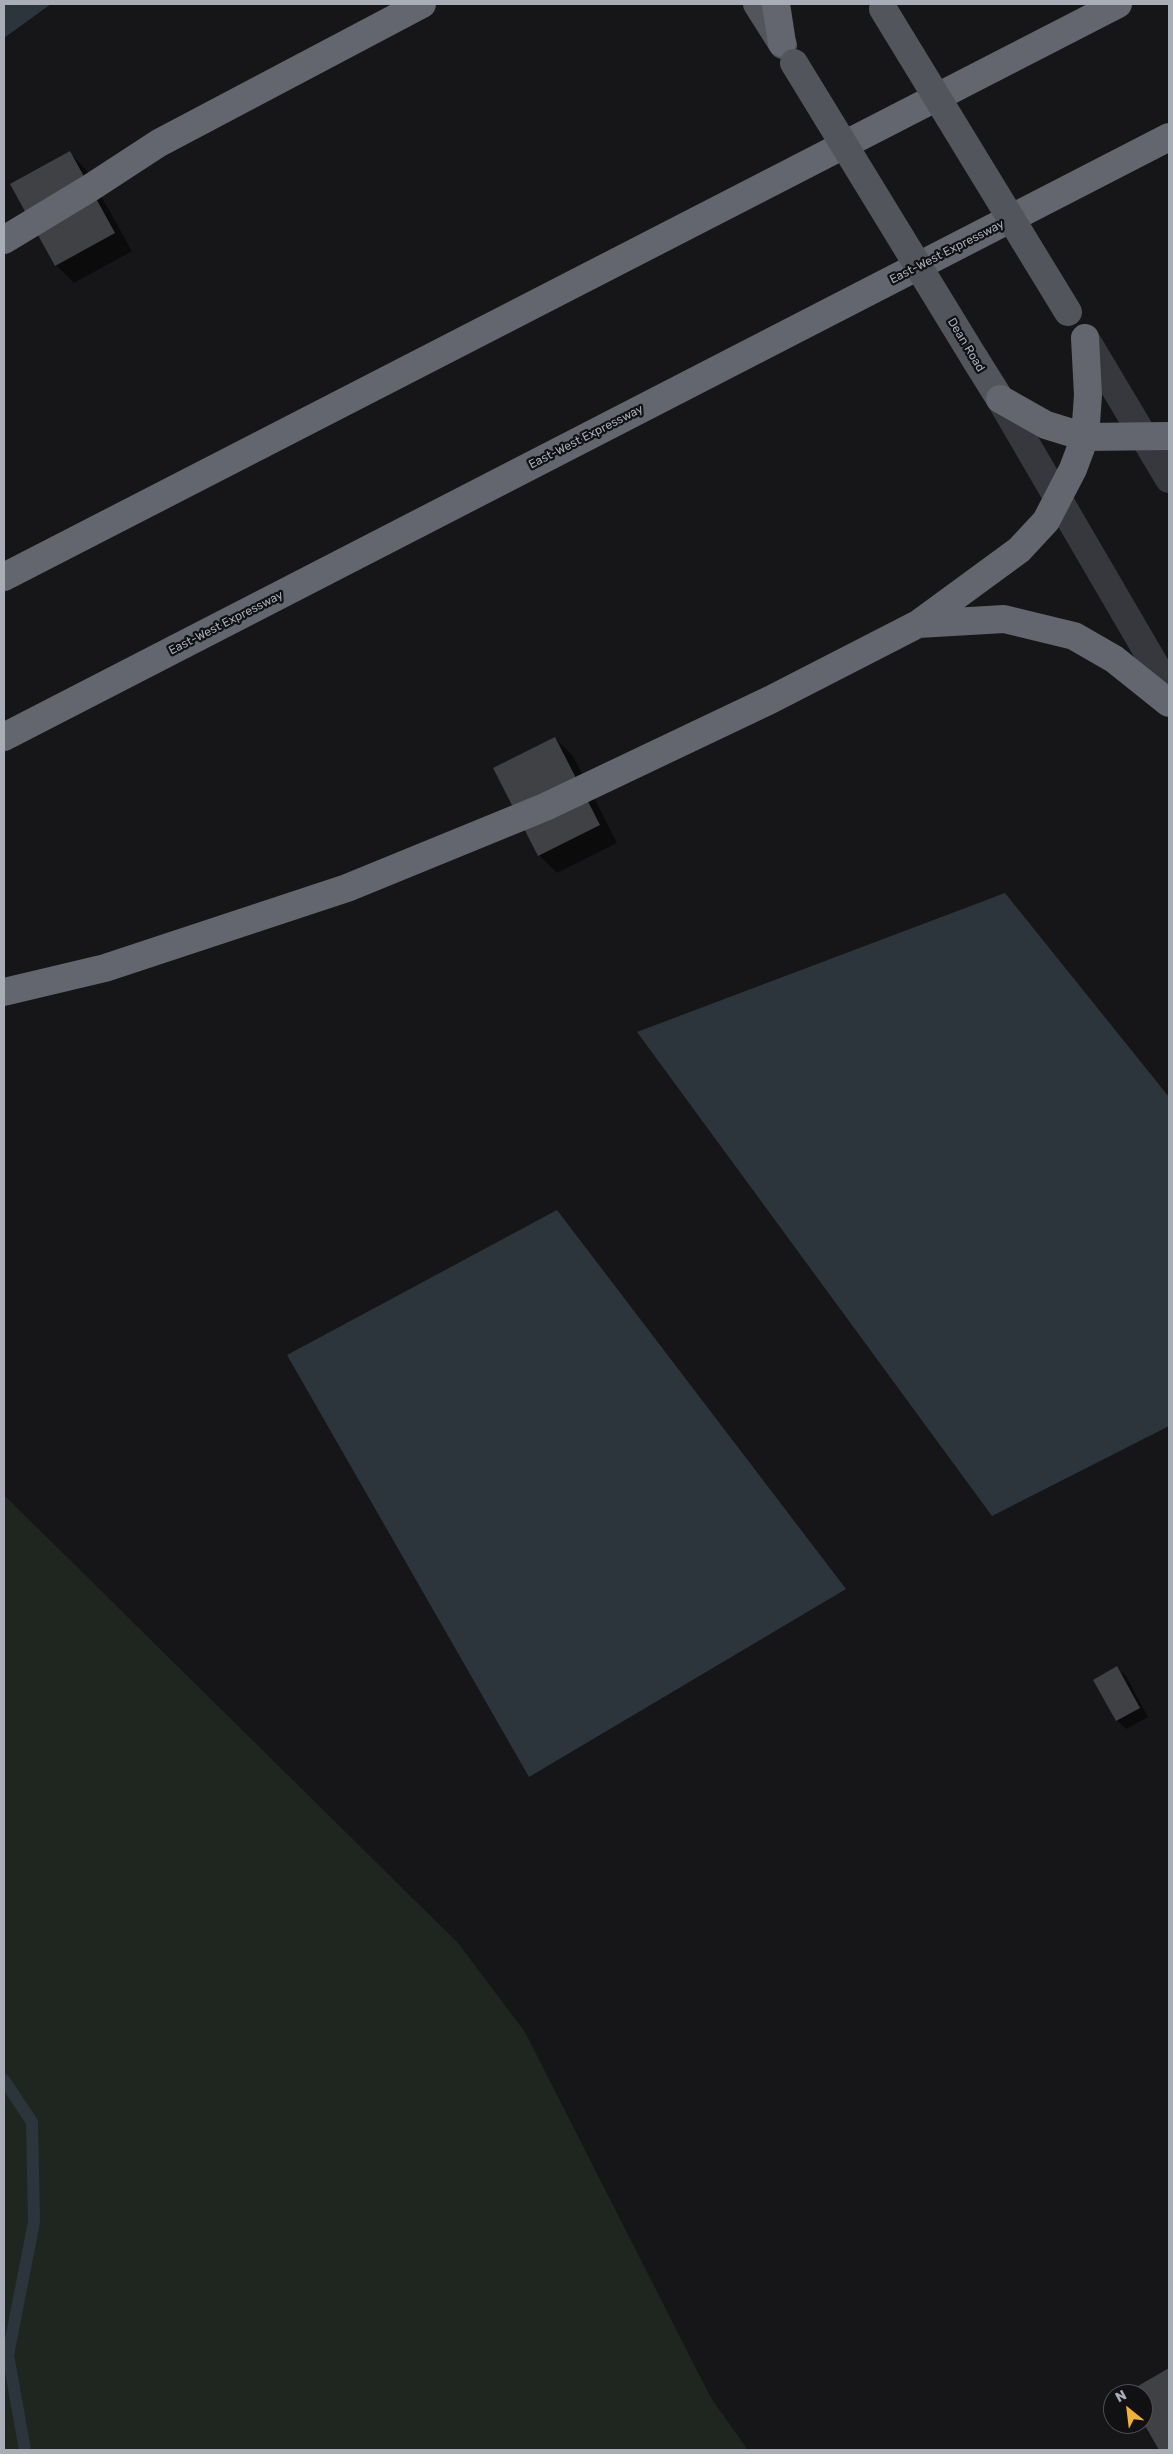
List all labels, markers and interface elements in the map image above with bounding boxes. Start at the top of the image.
street label: East-West Expressway [887,217,1007,287]
street label: Dean Road [944,315,988,375]
street label: East-West Expressway [526,402,646,472]
street label: East-West Expressway [166,588,286,658]
north arrow [1103,2384,1153,2434]
text: N [1112,2386,1129,2406]

